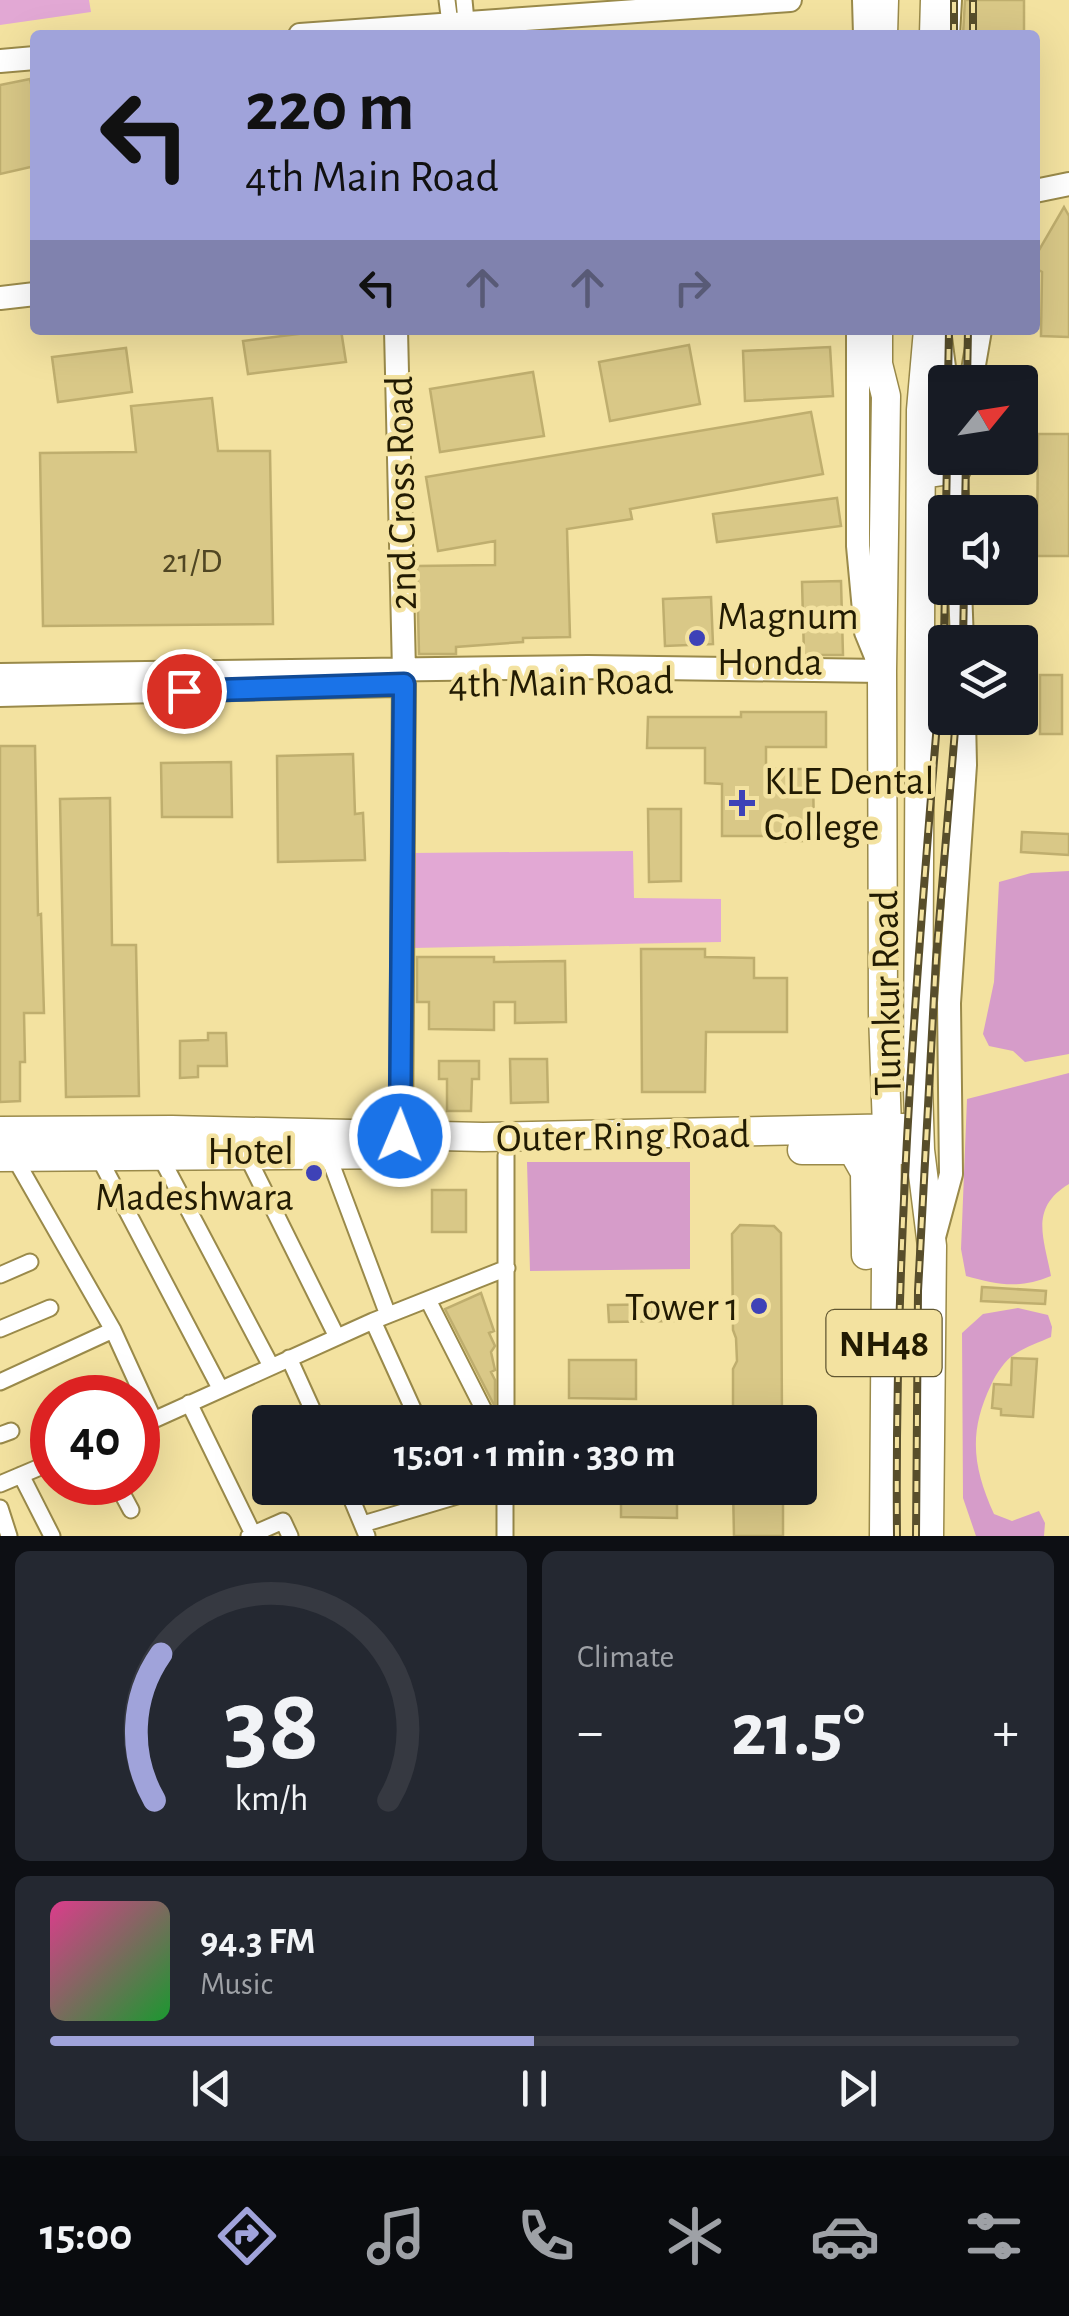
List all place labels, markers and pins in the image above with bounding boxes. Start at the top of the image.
place label: Magnum Honda [717,597,859,683]
marker: Magnum Honda [686,627,708,649]
pin [142,649,227,734]
place label: KLE Dental College [764,762,934,848]
marker: KLE Dental College [729,790,755,816]
place label: Hotel Madeshwara [95,1132,294,1218]
marker: Hotel Madeshwara [303,1162,325,1184]
place label: Tower 1 [625,1288,739,1328]
marker: Tower 1 [748,1295,770,1317]

